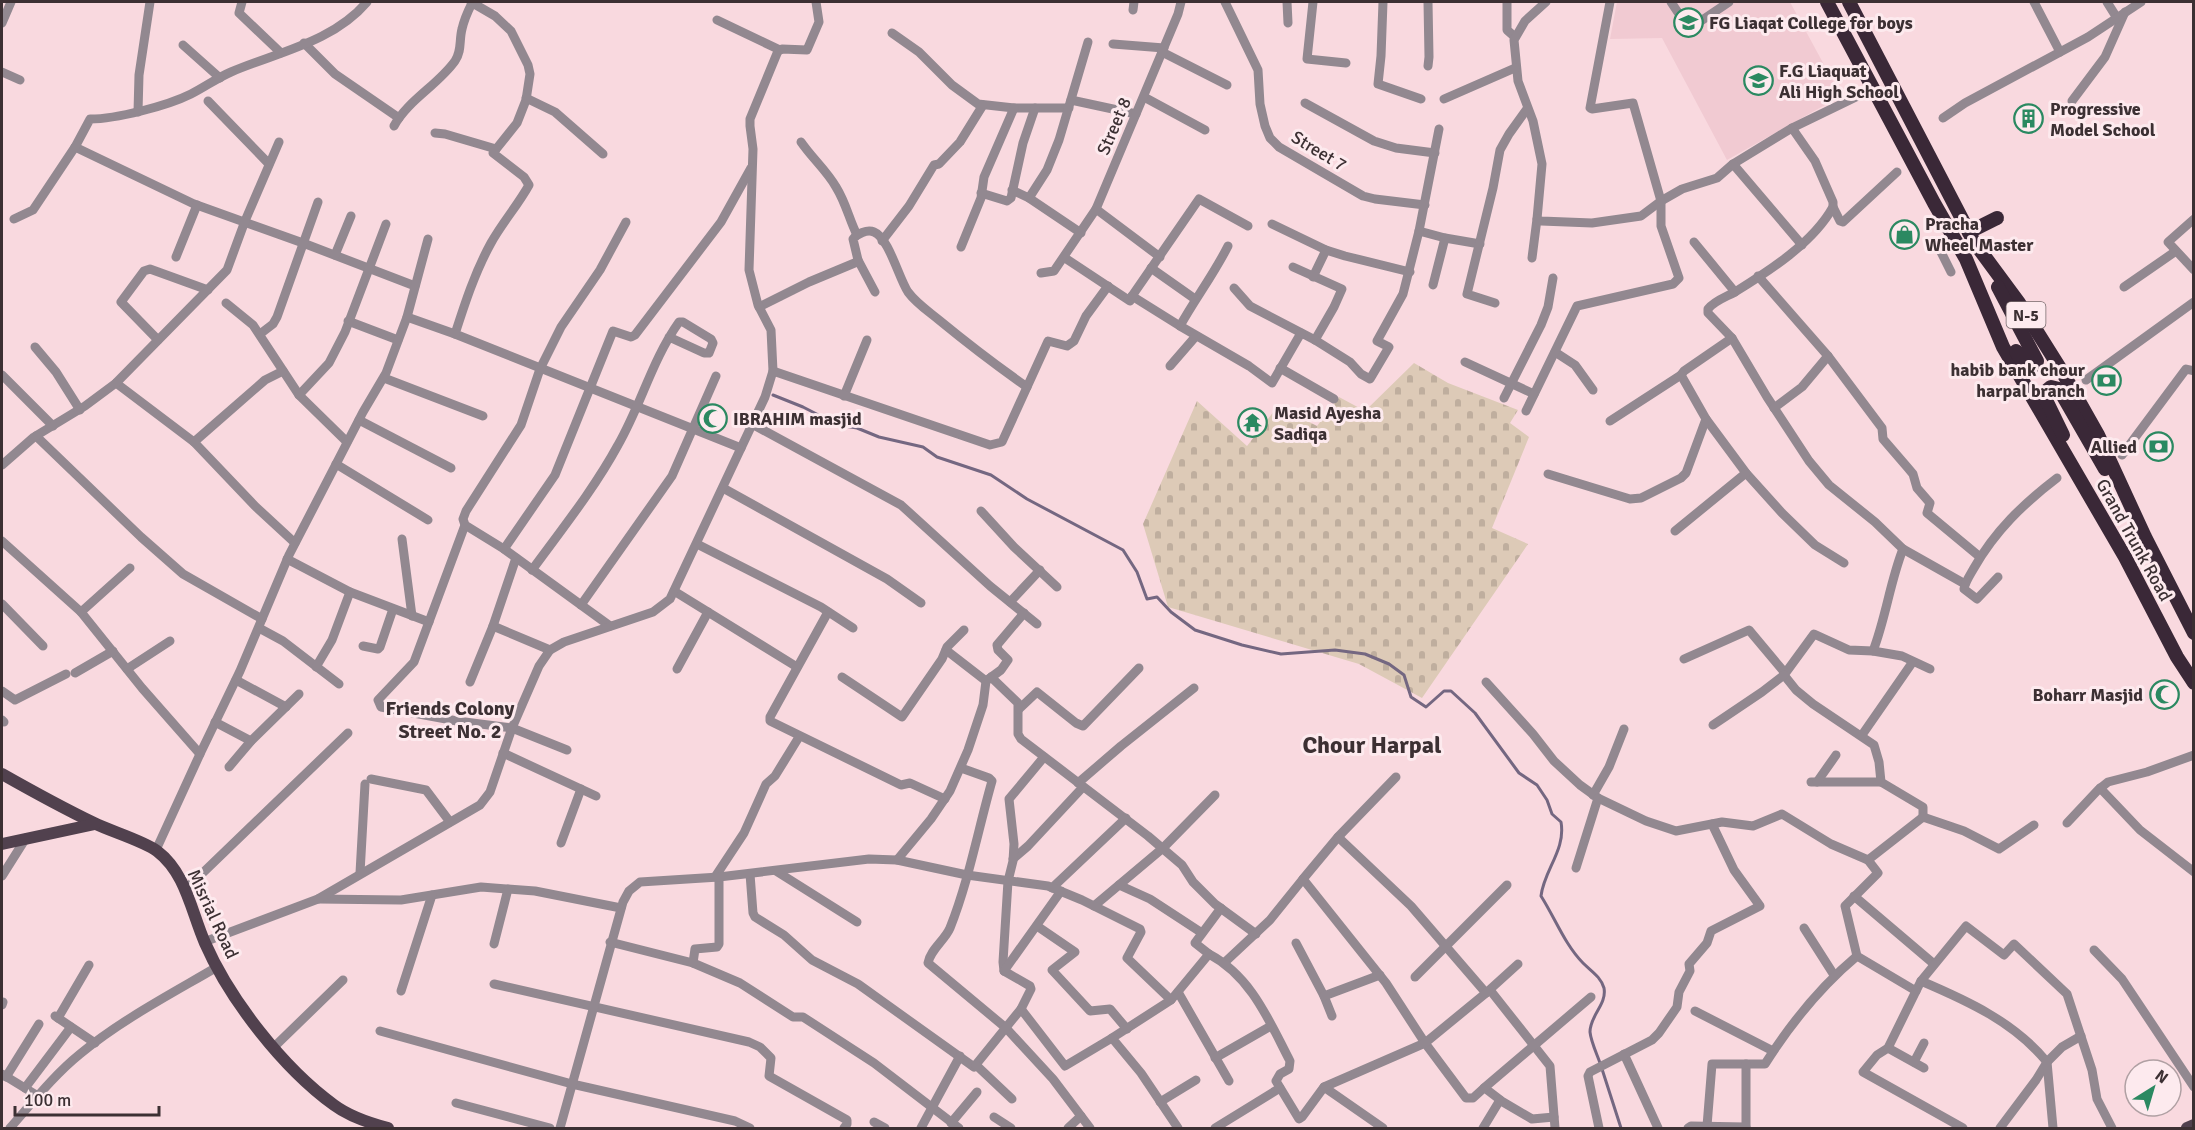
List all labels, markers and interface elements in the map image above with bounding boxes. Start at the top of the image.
school or university icon: FG Liaqat College for boys [1672,7,1704,39]
place label: FG Liaqat College for boys [1709,12,1913,34]
place label: F.G Liaquat Ali High School [1779,60,1899,103]
school or university icon: F.G Liaquat Ali High School [1742,65,1774,97]
street label: Street 8 [1092,94,1136,158]
place label: Progressive Model School [2050,98,2156,141]
building icon: Progressive Model School [2013,103,2045,135]
street label: Street 7 [1287,126,1351,176]
place label: Pracha Wheel Master [1925,213,2034,256]
shop icon: Pracha Wheel Master [1888,218,1920,250]
road number: N-5 [2006,302,2046,328]
place label: habib bank chour harpal branch [1951,359,2086,402]
bank icon: habib bank chour harpal branch [2090,364,2122,396]
place label: Masid Ayesha Sadiqa [1274,402,1381,445]
mosque icon: IBRAHIM masjid [696,403,728,435]
temple icon: Masid Ayesha Sadiqa [1237,407,1269,439]
place label: IBRAHIM masjid [733,408,862,430]
bank icon: Allied [2142,431,2174,463]
place label: Allied [2091,436,2137,458]
street label: Grand Trunk Road [2091,475,2177,605]
mosque icon: Boharr Masjid [2148,679,2180,711]
place label: Boharr Masjid [2032,684,2143,706]
district label: Friends Colony Street No. 2 [385,696,515,744]
district label: Chour Harpal [1302,730,1442,760]
street label: Misrial Road [183,866,243,962]
north arrow [2123,1058,2183,1118]
text: N [2151,1065,2172,1088]
scale bar [15,1079,159,1117]
text: 100 m [24,1089,71,1111]

